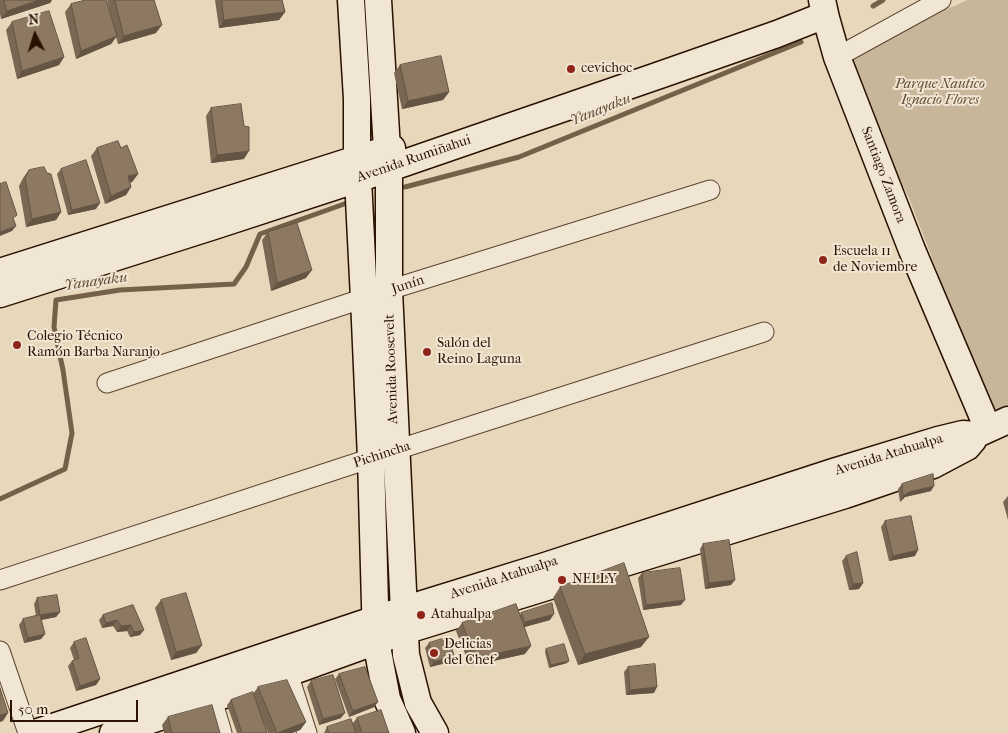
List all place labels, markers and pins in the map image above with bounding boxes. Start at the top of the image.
place label: cevichoc [581,61,632,77]
marker: cevichoc [565,63,577,75]
place label: Escuela 11 de Noviembre [833,244,917,276]
marker: Escuela 11 de Noviembre [817,254,829,266]
place label: Colegio Técnico Ramón Barba Naranjo [27,329,160,362]
place label: Salón del Reino Laguna [437,336,521,368]
marker: Colegio Técnico Ramón Barba Naranjo [11,339,23,351]
marker: Salón del Reino Laguna [421,346,433,358]
place label: NELLY [572,572,617,588]
marker: NELLY [556,574,568,586]
place label: Atahualpa [431,607,491,623]
marker: Atahualpa [415,609,427,621]
place label: Delicias del Chef [444,637,494,670]
marker: Delicias del Chef [428,647,440,659]

